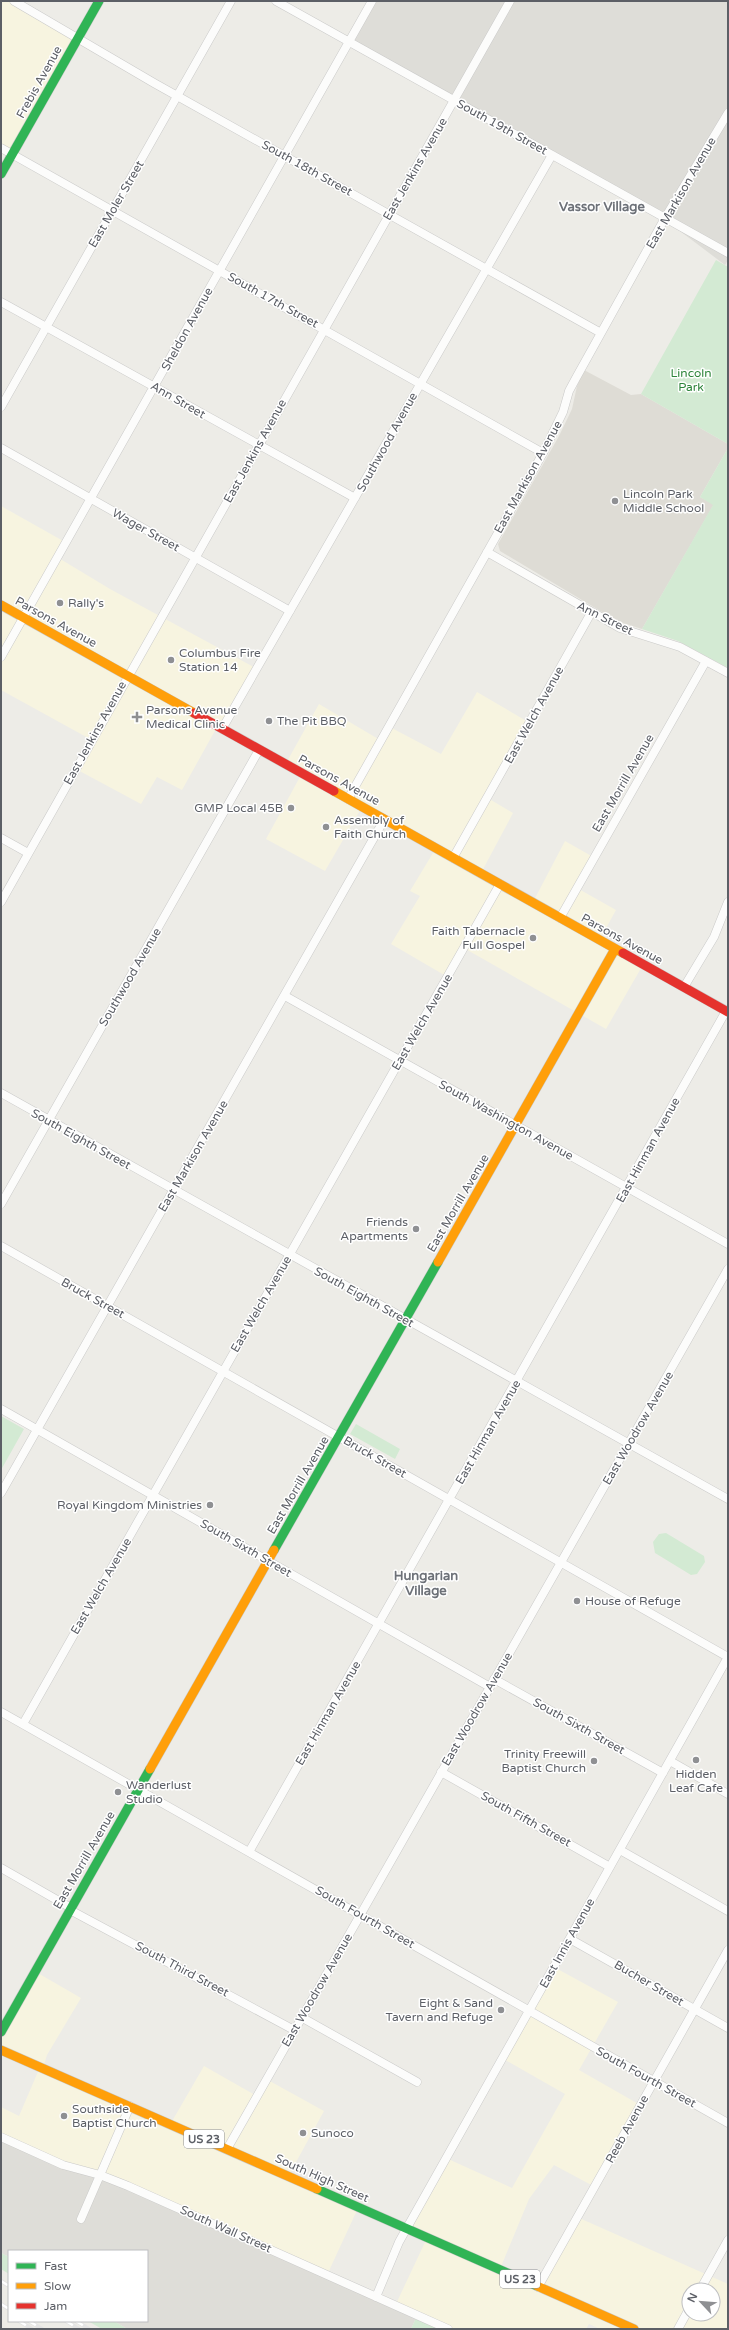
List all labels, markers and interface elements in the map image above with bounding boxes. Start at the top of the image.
street label: Frebis Avenue [13,43,65,121]
street label: South 19th Street [454,96,550,158]
street label: East Jenkins Avenue [380,115,450,223]
street label: East Markison Avenue [643,134,719,251]
street label: South 18th Street [259,137,355,199]
street label: East Moler Street [85,158,147,250]
district label: Vassor Village [559,199,646,215]
street label: South 17th Street [225,269,321,331]
street label: Sheldon Avenue [158,285,216,373]
park label: Lincoln Park [670,366,712,394]
street label: Ann Street [148,379,208,421]
street label: Southwood Avenue [354,390,420,494]
street label: East Jenkins Avenue [221,397,289,505]
street label: East Markison Avenue [491,418,565,536]
place label: Lincoln Park Middle School [623,487,704,515]
marker: Lincoln Park Middle School [610,496,620,506]
street label: Wager Street [110,506,182,554]
street label: Parsons Avenue [13,594,99,650]
place label: Rally's [68,596,104,610]
marker: Rally's [55,598,65,608]
street label: Ann Street [575,598,636,638]
place label: Columbus Fire Station 14 [179,646,261,674]
marker: Columbus Fire Station 14 [166,655,176,665]
street label: East Welch Avenue [501,664,567,766]
street label: East Jenkins Avenue [61,679,129,787]
place label: Parsons Avenue Medical Clinic [146,703,237,731]
marker: Parsons Avenue Medical Clinic [131,711,143,723]
place label: The Pit BBQ [277,714,347,728]
marker: The Pit BBQ [264,716,274,726]
street label: East Morrill Avenue [589,731,657,834]
street label: Parsons Avenue [296,752,382,808]
place label: GMP Local 45B [194,801,283,815]
marker: GMP Local 45B [286,803,296,813]
place label: Assembly of Faith Church [334,813,406,841]
marker: Assembly of Faith Church [321,822,331,832]
street label: Parsons Avenue [579,911,665,967]
place label: Faith Tabernacle Full Gospel [432,924,525,952]
street label: Southwood Avenue [96,925,164,1029]
marker: Faith Tabernacle Full Gospel [528,933,538,943]
street label: East Welch Avenue [389,971,455,1073]
street label: South Washington Avenue [436,1077,576,1163]
street label: East Hinman Avenue [613,1095,683,1205]
street label: East Markison Avenue [155,1097,231,1214]
street label: South Eighth Street [29,1106,134,1172]
street label: East Morrill Avenue [424,1151,492,1254]
place label: Friends Apartments [340,1215,408,1243]
marker: Friends Apartments [411,1224,421,1234]
street label: East Welch Avenue [228,1253,294,1355]
street label: South Eighth Street [312,1264,417,1330]
street label: Bruck Street [59,1275,128,1321]
street label: East Woodrow Avenue [600,1369,676,1487]
street label: East Hinman Avenue [452,1377,524,1487]
street label: East Morrill Avenue [264,1433,332,1536]
street label: Bruck Street [341,1433,409,1481]
place label: Royal Kingdom Ministries [57,1498,202,1512]
marker: Royal Kingdom Ministries [205,1500,215,1510]
street label: South Sixth Street [198,1516,294,1580]
street label: East Welch Avenue [68,1535,134,1637]
district label: Hungarian Village [394,1568,458,1599]
place label: House of Refuge [585,1594,681,1608]
marker: House of Refuge [572,1596,582,1606]
street label: East Woodrow Avenue [439,1650,515,1768]
street label: East Hinman Avenue [292,1658,364,1768]
street label: South Sixth Street [531,1695,628,1757]
place label: Trinity Freewill Baptist Church [501,1747,586,1775]
marker: Hidden Leaf Cafe [691,1755,701,1765]
marker: Trinity Freewill Baptist Church [589,1756,599,1766]
place label: Hidden Leaf Cafe [669,1767,723,1795]
place label: Wanderlust Studio [126,1778,192,1806]
marker: Wanderlust Studio [113,1787,123,1797]
street label: South Fifth Street [478,1788,574,1850]
street label: East Morrill Avenue [50,1808,118,1911]
street label: South Fourth Street [313,1883,417,1951]
street label: East Innis Avenue [537,1895,598,1990]
street label: East Woodrow Avenue [279,1931,355,2049]
street label: South Third Street [133,1938,232,2000]
street label: Bucher Street [612,1957,687,2009]
place label: Eight & Sand Tavern and Refuge [386,1996,493,2024]
marker: Eight & Sand Tavern and Refuge [496,2005,506,2015]
street label: South Fourth Street [593,2044,699,2111]
street label: Reeb Avenue [603,2092,652,2166]
place label: Southside Baptist Church [72,2102,157,2130]
marker: Southside Baptist Church [59,2111,69,2121]
place label: Sunoco [311,2126,354,2140]
marker: Sunoco [298,2128,308,2138]
road number: US 23 [184,2130,224,2148]
street label: South High Street [273,2151,371,2205]
street label: South Wall Street [178,2203,274,2256]
legend [8,2250,148,2322]
text: Fast [44,2259,68,2273]
road number: US 23 [500,2270,540,2288]
text: Slow [44,2279,71,2293]
north arrow [681,2282,721,2322]
text: N [685,2291,700,2305]
text: Jam [44,2299,67,2313]

